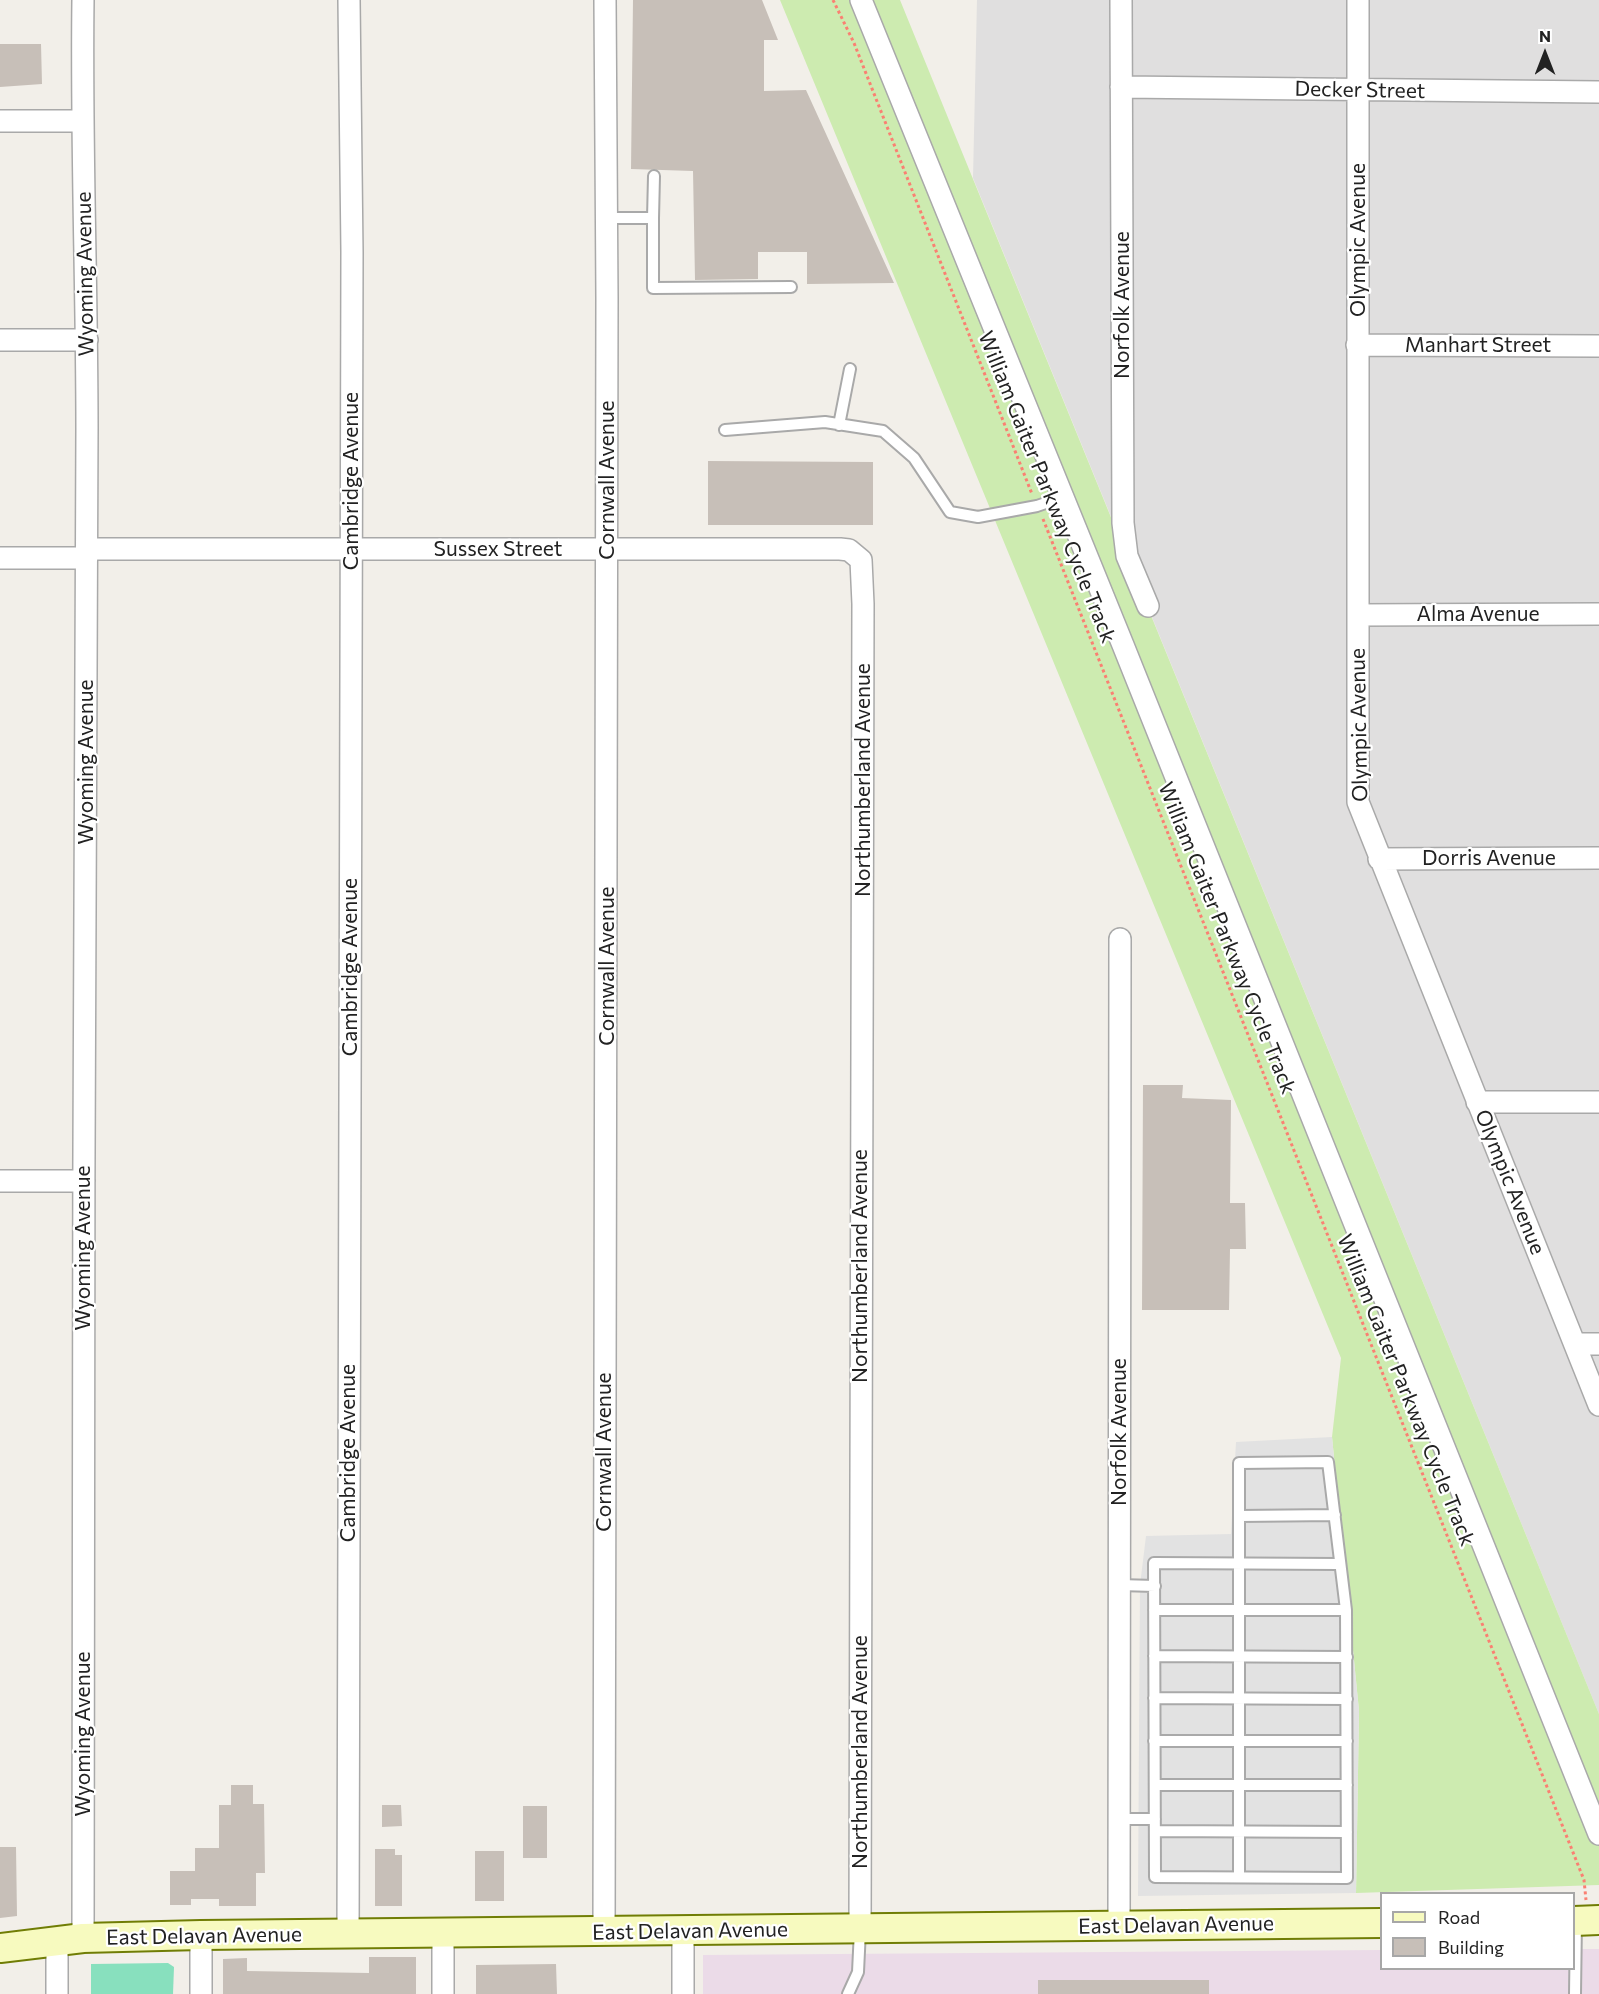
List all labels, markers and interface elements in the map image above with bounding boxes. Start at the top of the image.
north arrow [1515,24,1575,84]
text: N [1539,26,1551,45]
street label: Decker Street [1294,76,1426,104]
street label: Olympic Avenue [1345,163,1371,317]
street label: Wyoming Avenue [71,191,99,357]
street label: Norfolk Avenue [1109,231,1135,379]
street label: William Gaiter Parkway Cycle Track [973,327,1121,647]
street label: Manhart Street [1405,332,1551,358]
street label: Cambridge Avenue [338,392,364,570]
street label: Cornwall Avenue [594,400,620,560]
street label: Sussex Street [434,536,562,562]
street label: Alma Avenue [1416,601,1540,627]
street label: Olympic Avenue [1345,648,1373,802]
street label: Northumberland Avenue [850,663,876,897]
street label: Wyoming Avenue [73,680,99,844]
street label: William Gaiter Parkway Cycle Track [1153,778,1301,1098]
street label: Dorris Avenue [1422,845,1556,871]
street label: Cambridge Avenue [337,878,363,1056]
street label: Cornwall Avenue [594,886,620,1046]
street label: Olympic Avenue [1469,1106,1551,1258]
street label: Northumberland Avenue [847,1149,873,1383]
street label: Wyoming Avenue [70,1166,96,1330]
street label: William Gaiter Parkway Cycle Track [1332,1230,1480,1550]
street label: Norfolk Avenue [1106,1358,1132,1506]
street label: Cambridge Avenue [335,1364,361,1542]
street label: Cornwall Avenue [591,1372,617,1532]
street label: Northumberland Avenue [847,1635,873,1869]
street label: Wyoming Avenue [70,1652,96,1816]
legend [1380,1892,1575,1970]
text: Road [1438,1906,1480,1928]
street label: East Delavan Avenue [1078,1911,1274,1939]
street label: East Delavan Avenue [592,1917,788,1945]
street label: East Delavan Avenue [106,1922,302,1950]
text: Building [1438,1936,1504,1958]

